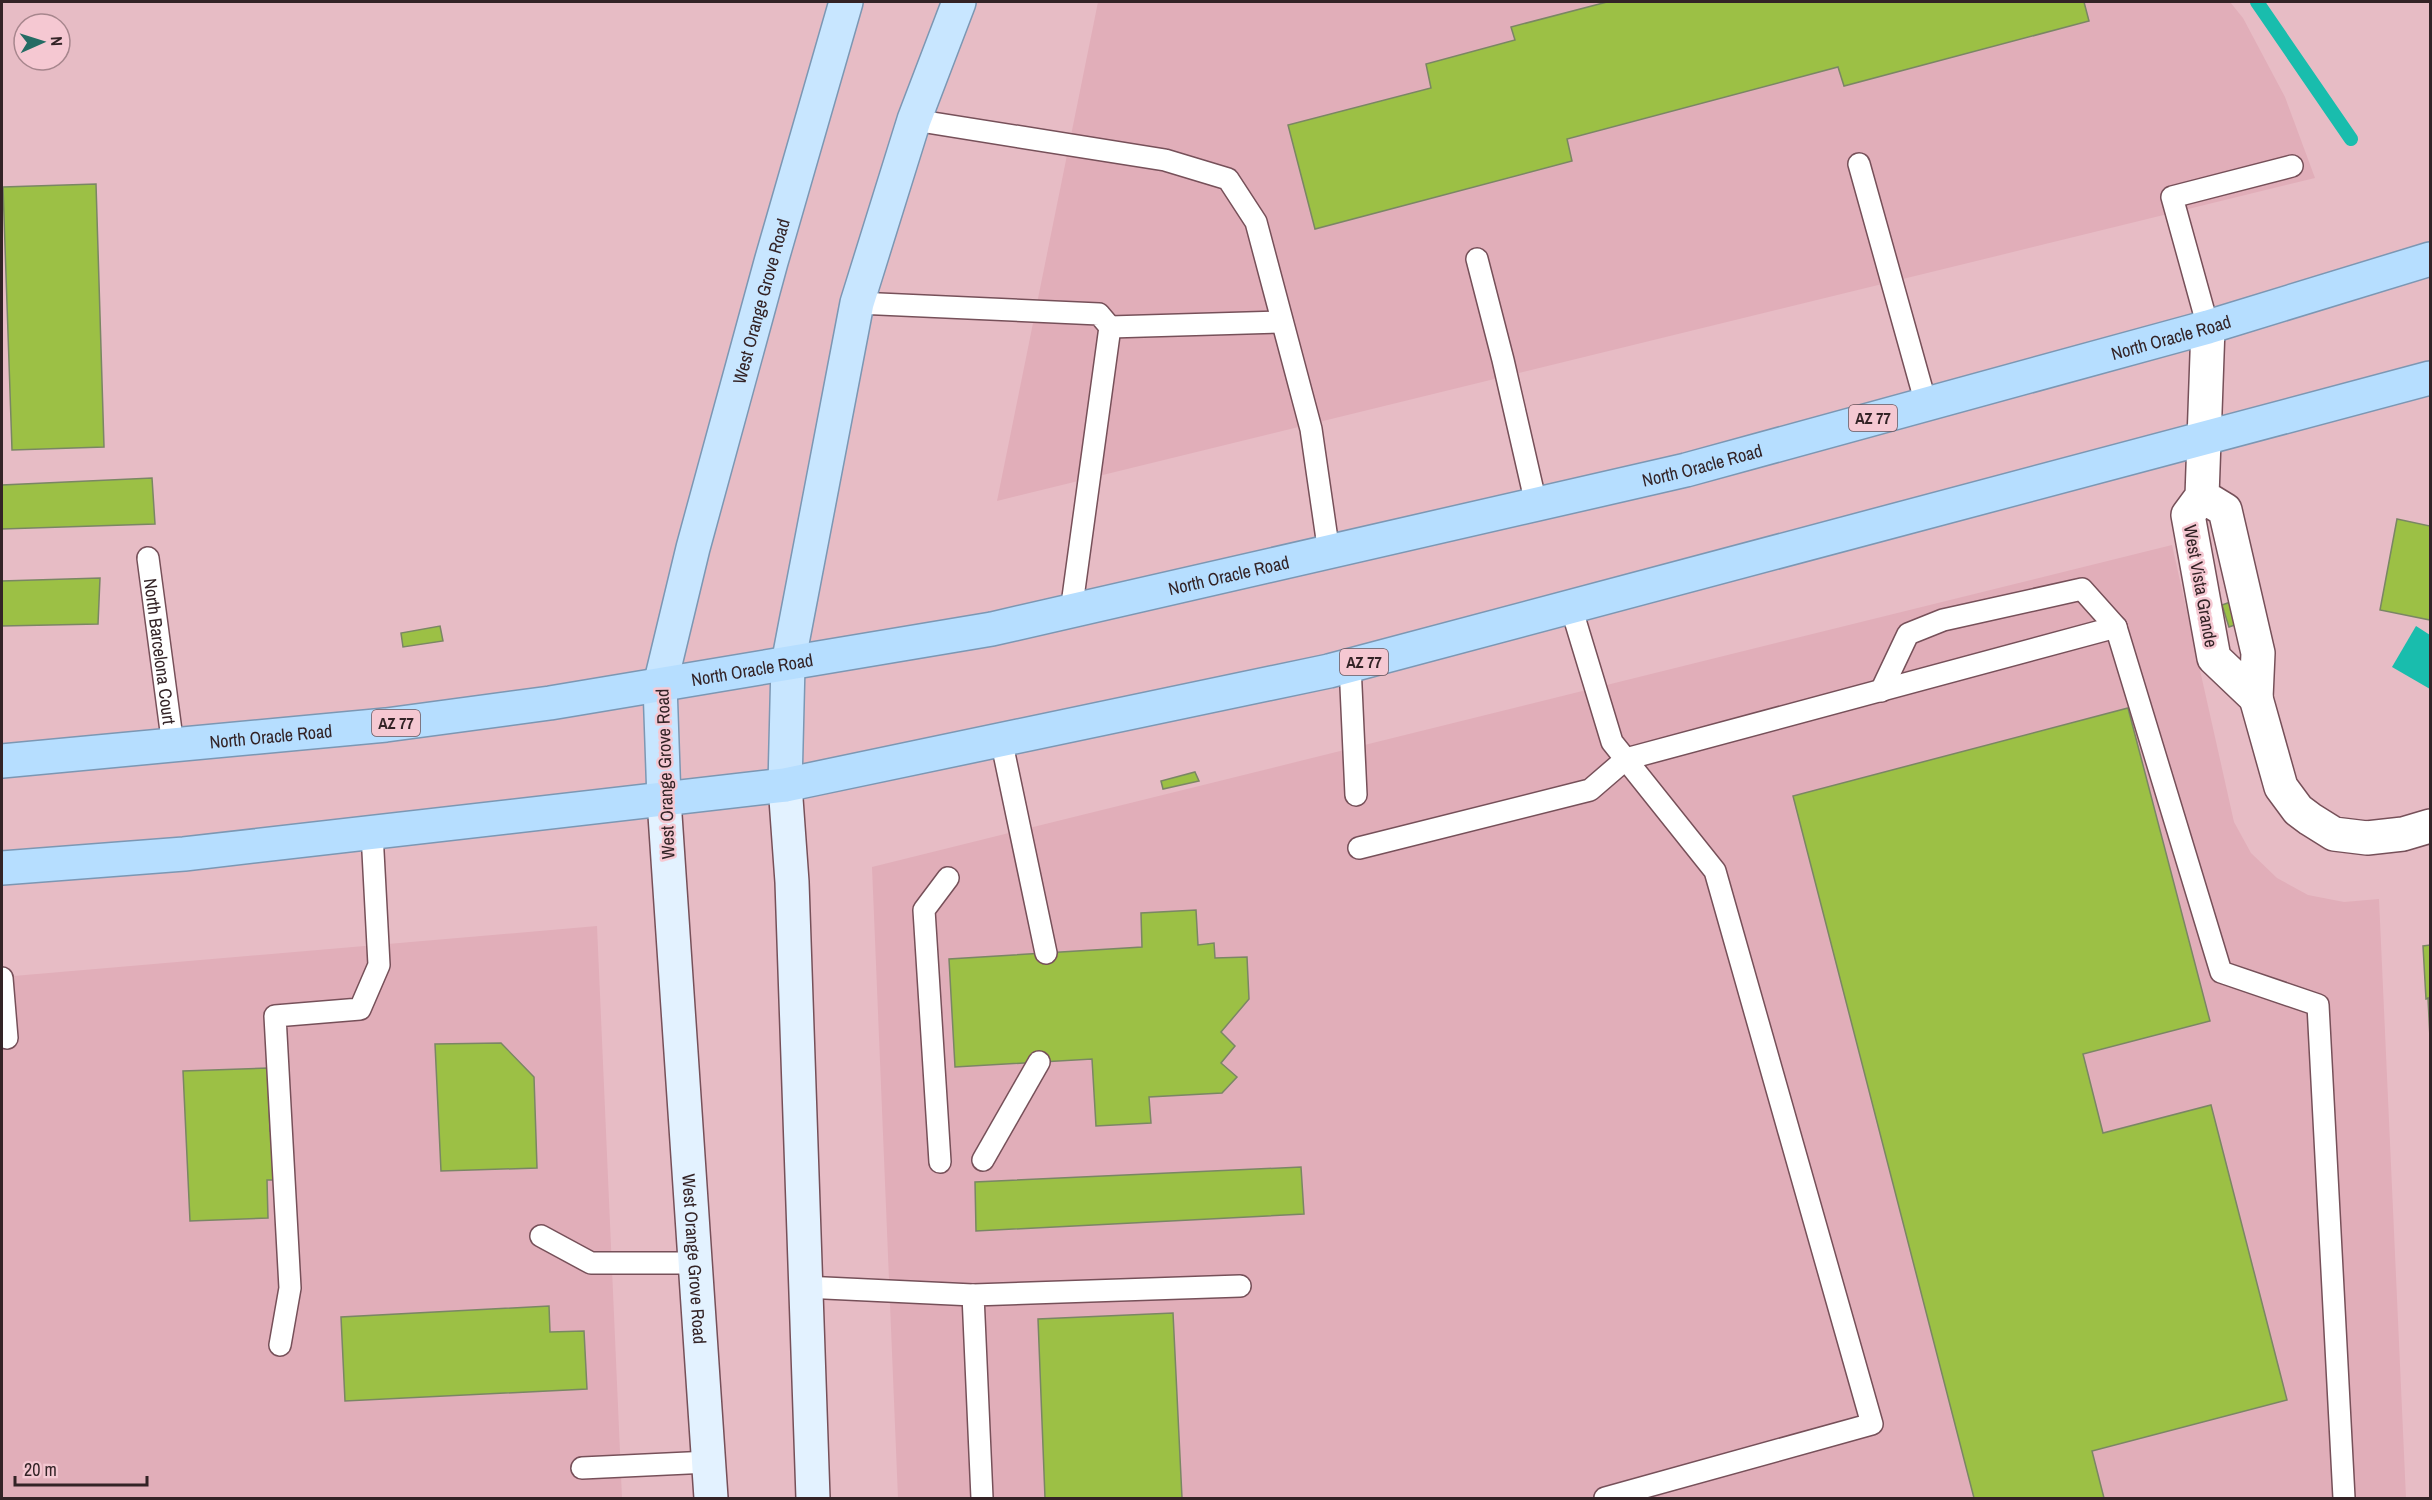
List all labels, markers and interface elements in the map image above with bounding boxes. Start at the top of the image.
north arrow [12,12,72,72]
text: N [46,36,68,47]
street label: West Orange Grove Road [726,215,795,387]
street label: North Oracle Road [2108,308,2234,366]
road number: AZ 77 [1849,405,1897,431]
street label: North Oracle Road [1639,437,1765,492]
street label: West Vista Grande [2178,523,2224,649]
street label: North Oracle Road [1166,549,1291,601]
street label: North Barcelona Court [138,577,182,726]
street label: North Oracle Road [689,647,815,692]
road number: AZ 77 [1340,649,1388,675]
street label: West Orange Grove Road [650,688,680,860]
road number: AZ 77 [372,710,420,736]
street label: North Oracle Road [208,718,333,754]
street label: West Orange Grove Road [677,1173,713,1345]
scale bar [15,1449,147,1487]
text: 20 m [24,1457,57,1482]

